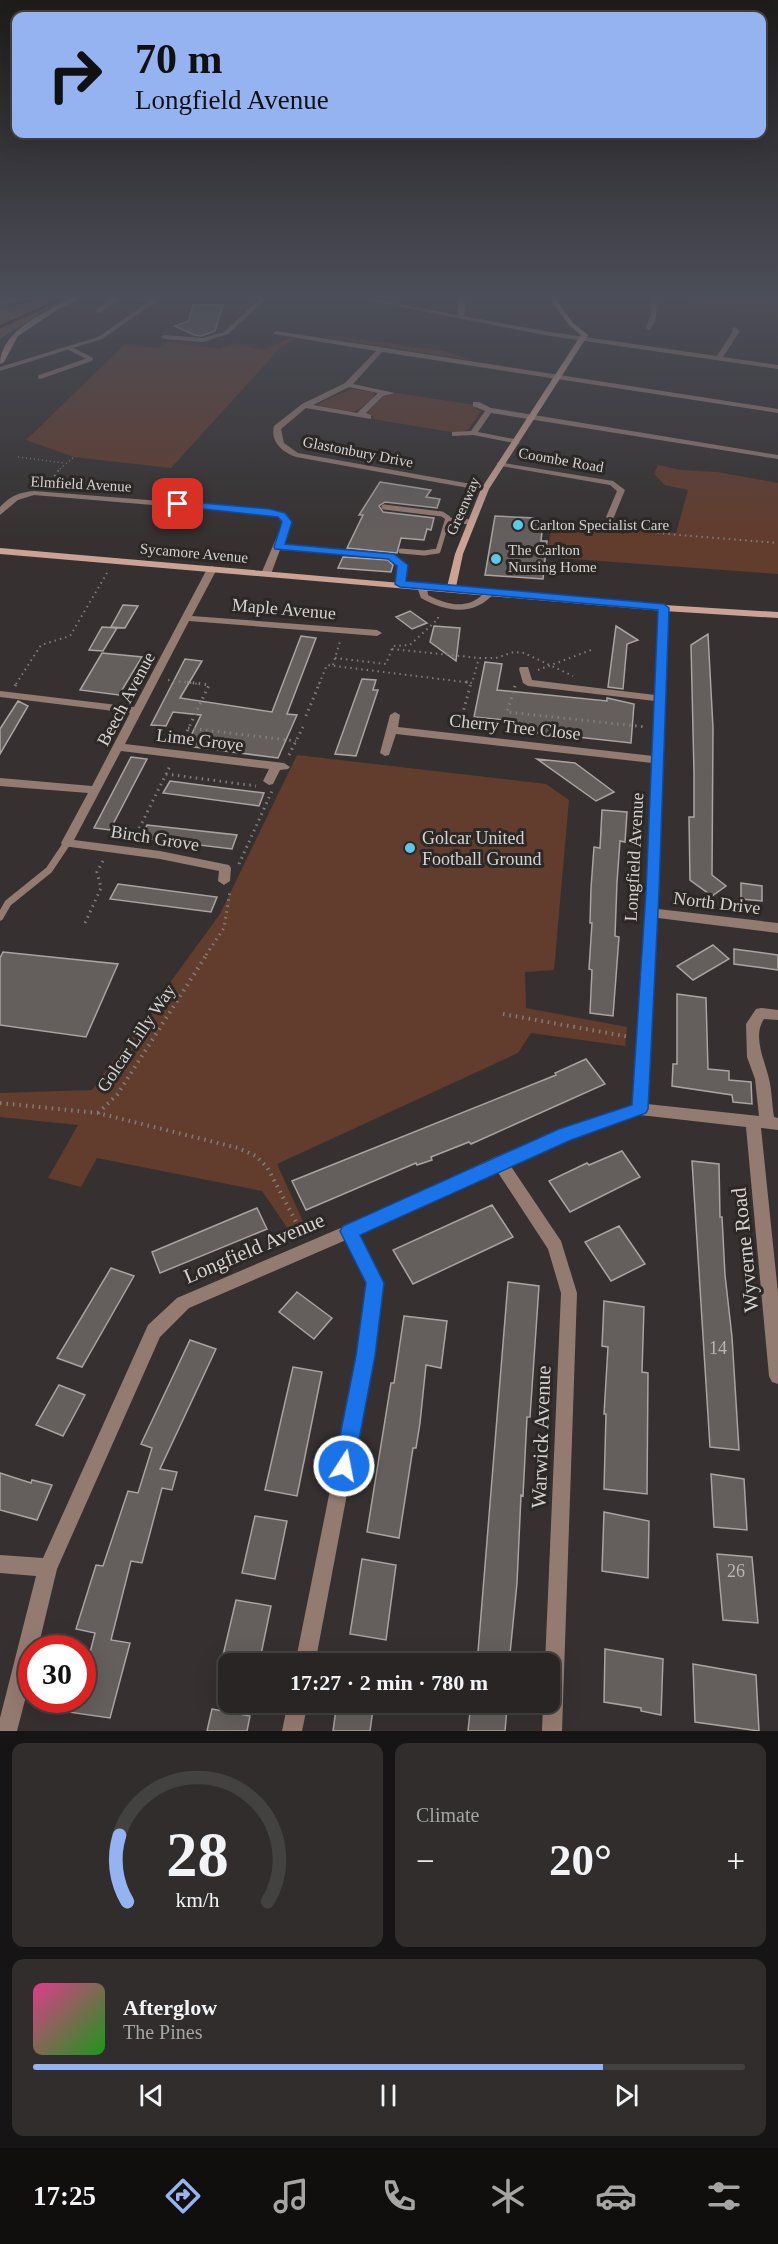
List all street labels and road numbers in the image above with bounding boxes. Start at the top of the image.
street label: Glastonbury Drive [301,433,415,471]
street label: Coombe Road [517,445,605,475]
street label: Elmfield Avenue [30,473,132,495]
street label: Greenway [443,474,483,537]
street label: Sycamore Avenue [139,540,249,566]
street label: Maple Avenue [231,594,337,624]
street label: Beech Avenue [93,649,159,749]
street label: Cherry Tree Close [448,710,582,744]
street label: Lime Grove [155,725,245,755]
street label: Longfield Avenue [621,792,647,922]
street label: Birch Grove [109,821,201,855]
street label: North Drive [672,888,762,918]
street label: Golcar Lilly Way [93,981,179,1095]
street label: Wyverne Road [726,1186,763,1314]
street label: Longfield Avenue [180,1208,328,1288]
street label: Warwick Avenue [527,1365,555,1509]

